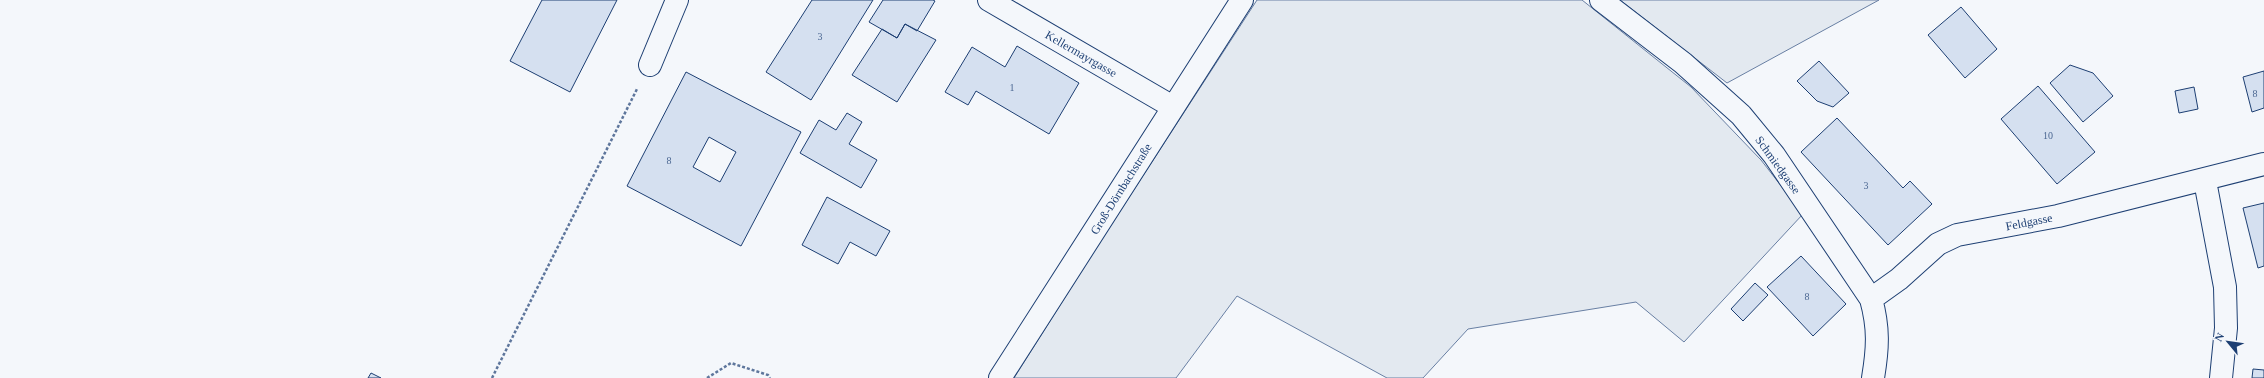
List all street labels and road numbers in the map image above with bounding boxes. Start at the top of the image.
street label: Kellermayrgasse [1043,28,1119,80]
street label: Schmiedgasse [1752,133,1804,197]
street label: Groß-Dörnbachstraße [1087,141,1155,237]
street label: Feldgasse [2004,211,2054,233]

